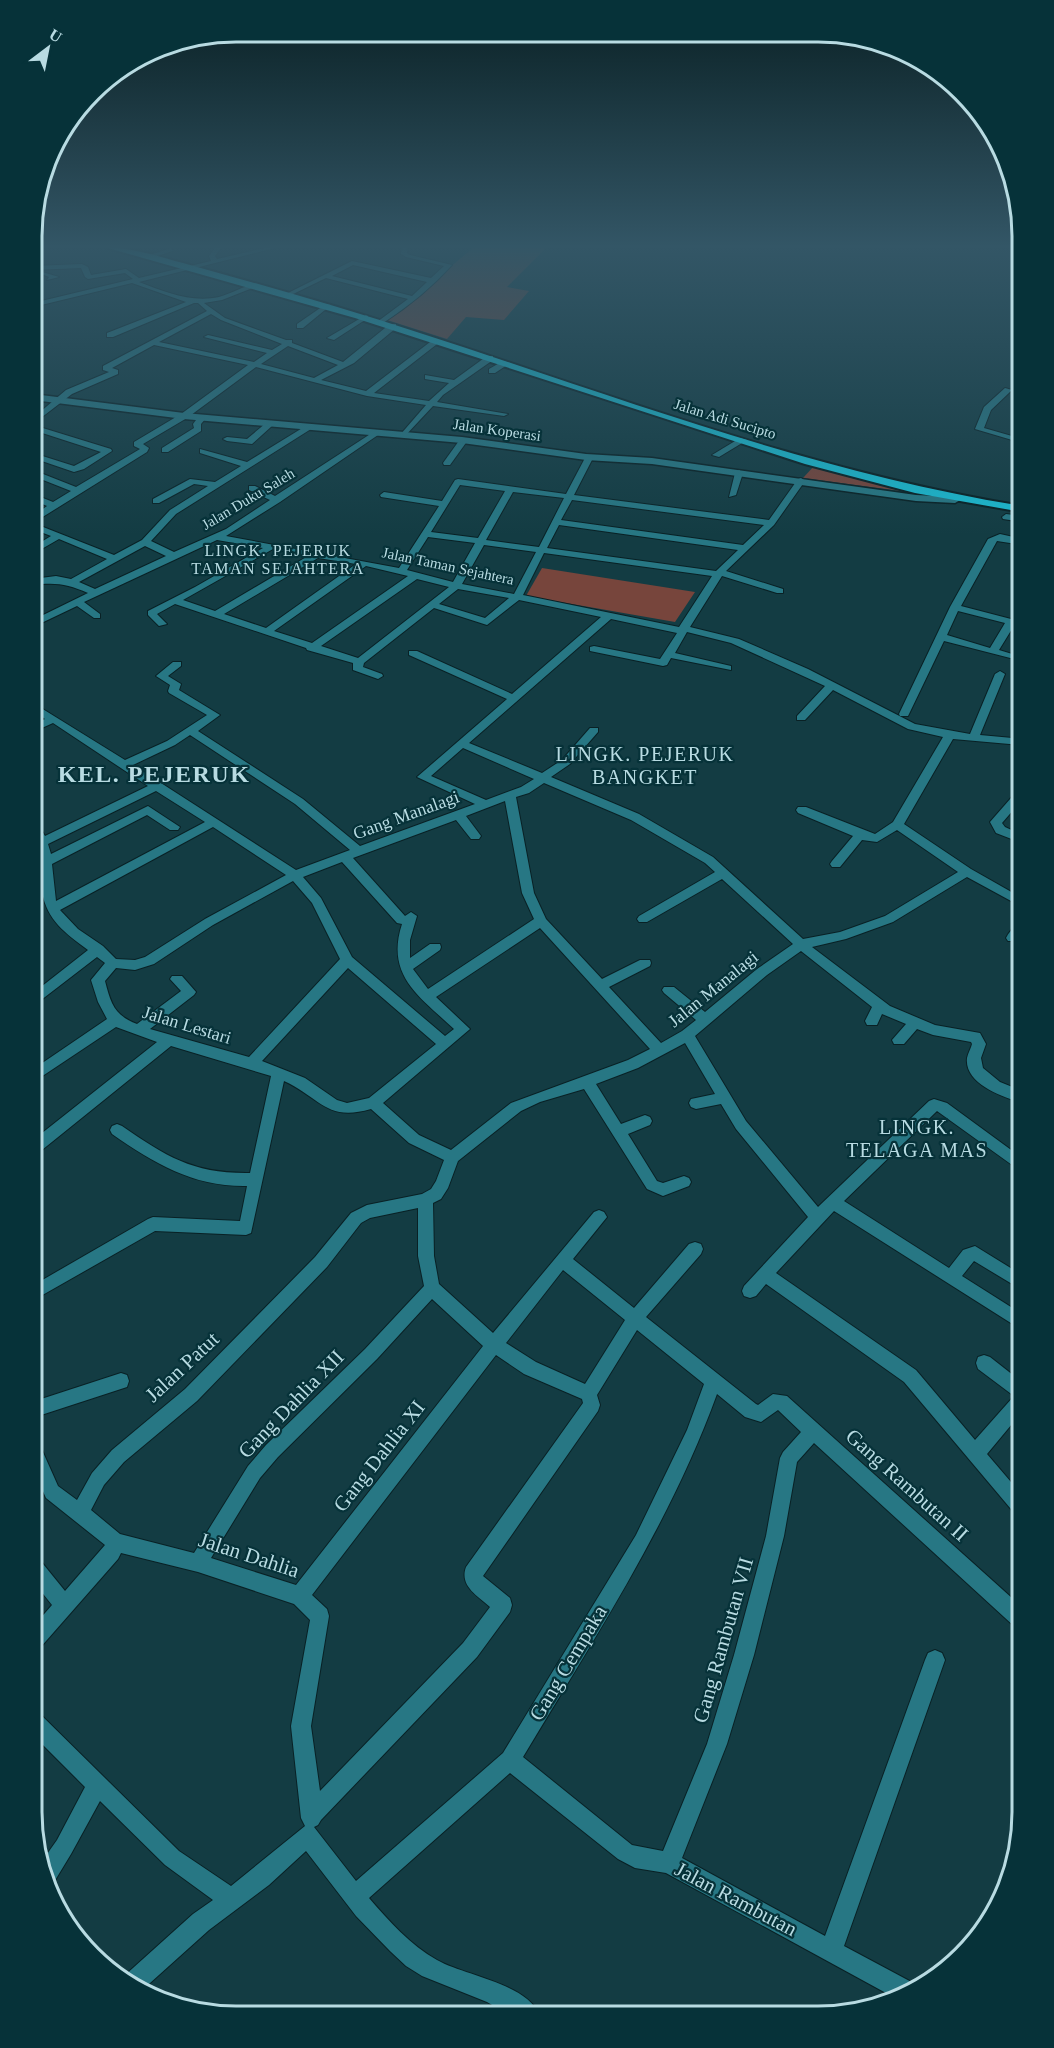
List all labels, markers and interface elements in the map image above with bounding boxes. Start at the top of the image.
north arrow [18,18,78,78]
text: U [46,25,65,46]
street label: Jalan Adi Sucipto [672,396,778,442]
street label: Jalan Koperasi [452,416,542,444]
street label: Jalan Duku Saleh [199,465,298,533]
district label: LINGK. PEJERUK TAMAN SEJAHTERA [191,542,365,577]
street label: Jalan Taman Sejahtera [381,544,516,588]
district label: LINGK. PEJERUK BANGKET [556,743,734,788]
district label: KEL. PEJERUK [58,761,250,787]
street label: Gang Manalagi [350,787,462,843]
street label: Jalan Manalagi [664,947,762,1031]
street label: Jalan Lestari [140,1002,234,1048]
district label: LINGK. TELAGA MAS [846,1116,988,1161]
street label: Jalan Patut [140,1327,224,1407]
street label: Gang Dahlia XII [233,1345,349,1463]
street label: Gang Dahlia XI [328,1396,430,1516]
street label: Gang Rambutan II [841,1424,973,1546]
street label: Jalan Dahlia [196,1527,303,1583]
street label: Gang Rambutan VII [688,1554,758,1726]
street label: Gang Cempaka [524,1601,612,1725]
street label: Jalan Rambutan [671,1857,802,1941]

